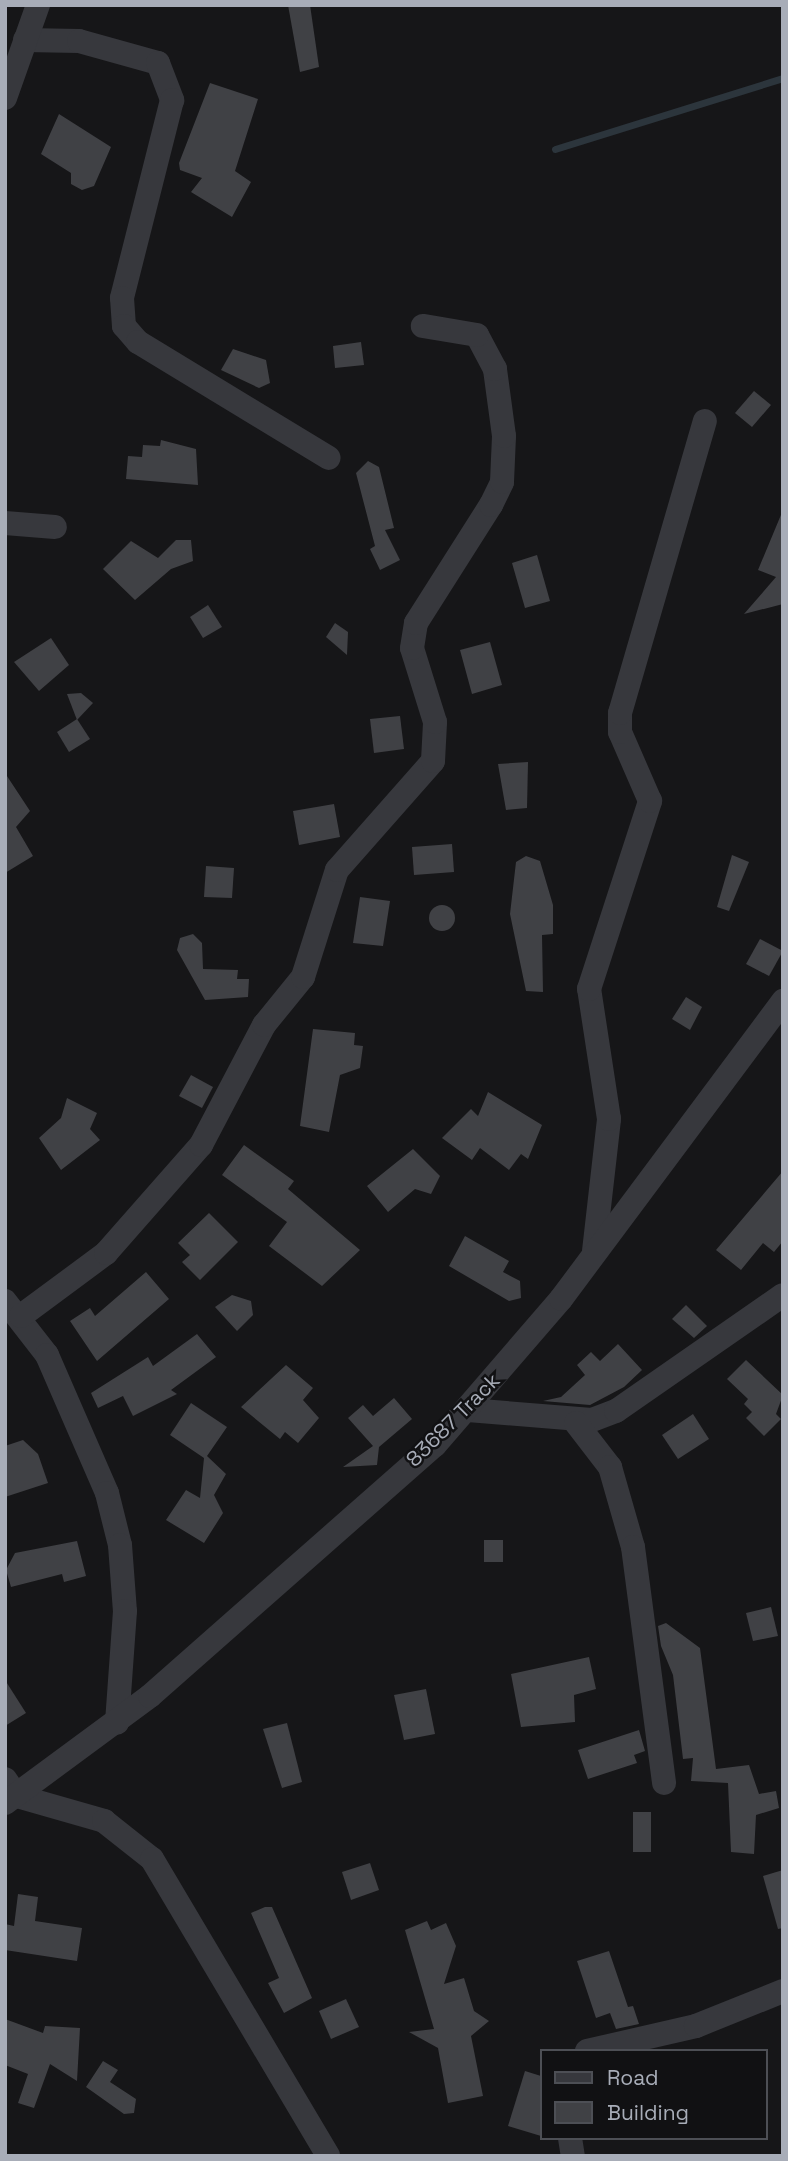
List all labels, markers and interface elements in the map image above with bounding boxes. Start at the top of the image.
street label: 83687 Track [401,1368,505,1472]
legend [540,2049,767,2140]
text: Road [607,2064,659,2091]
text: Building [607,2099,689,2126]

